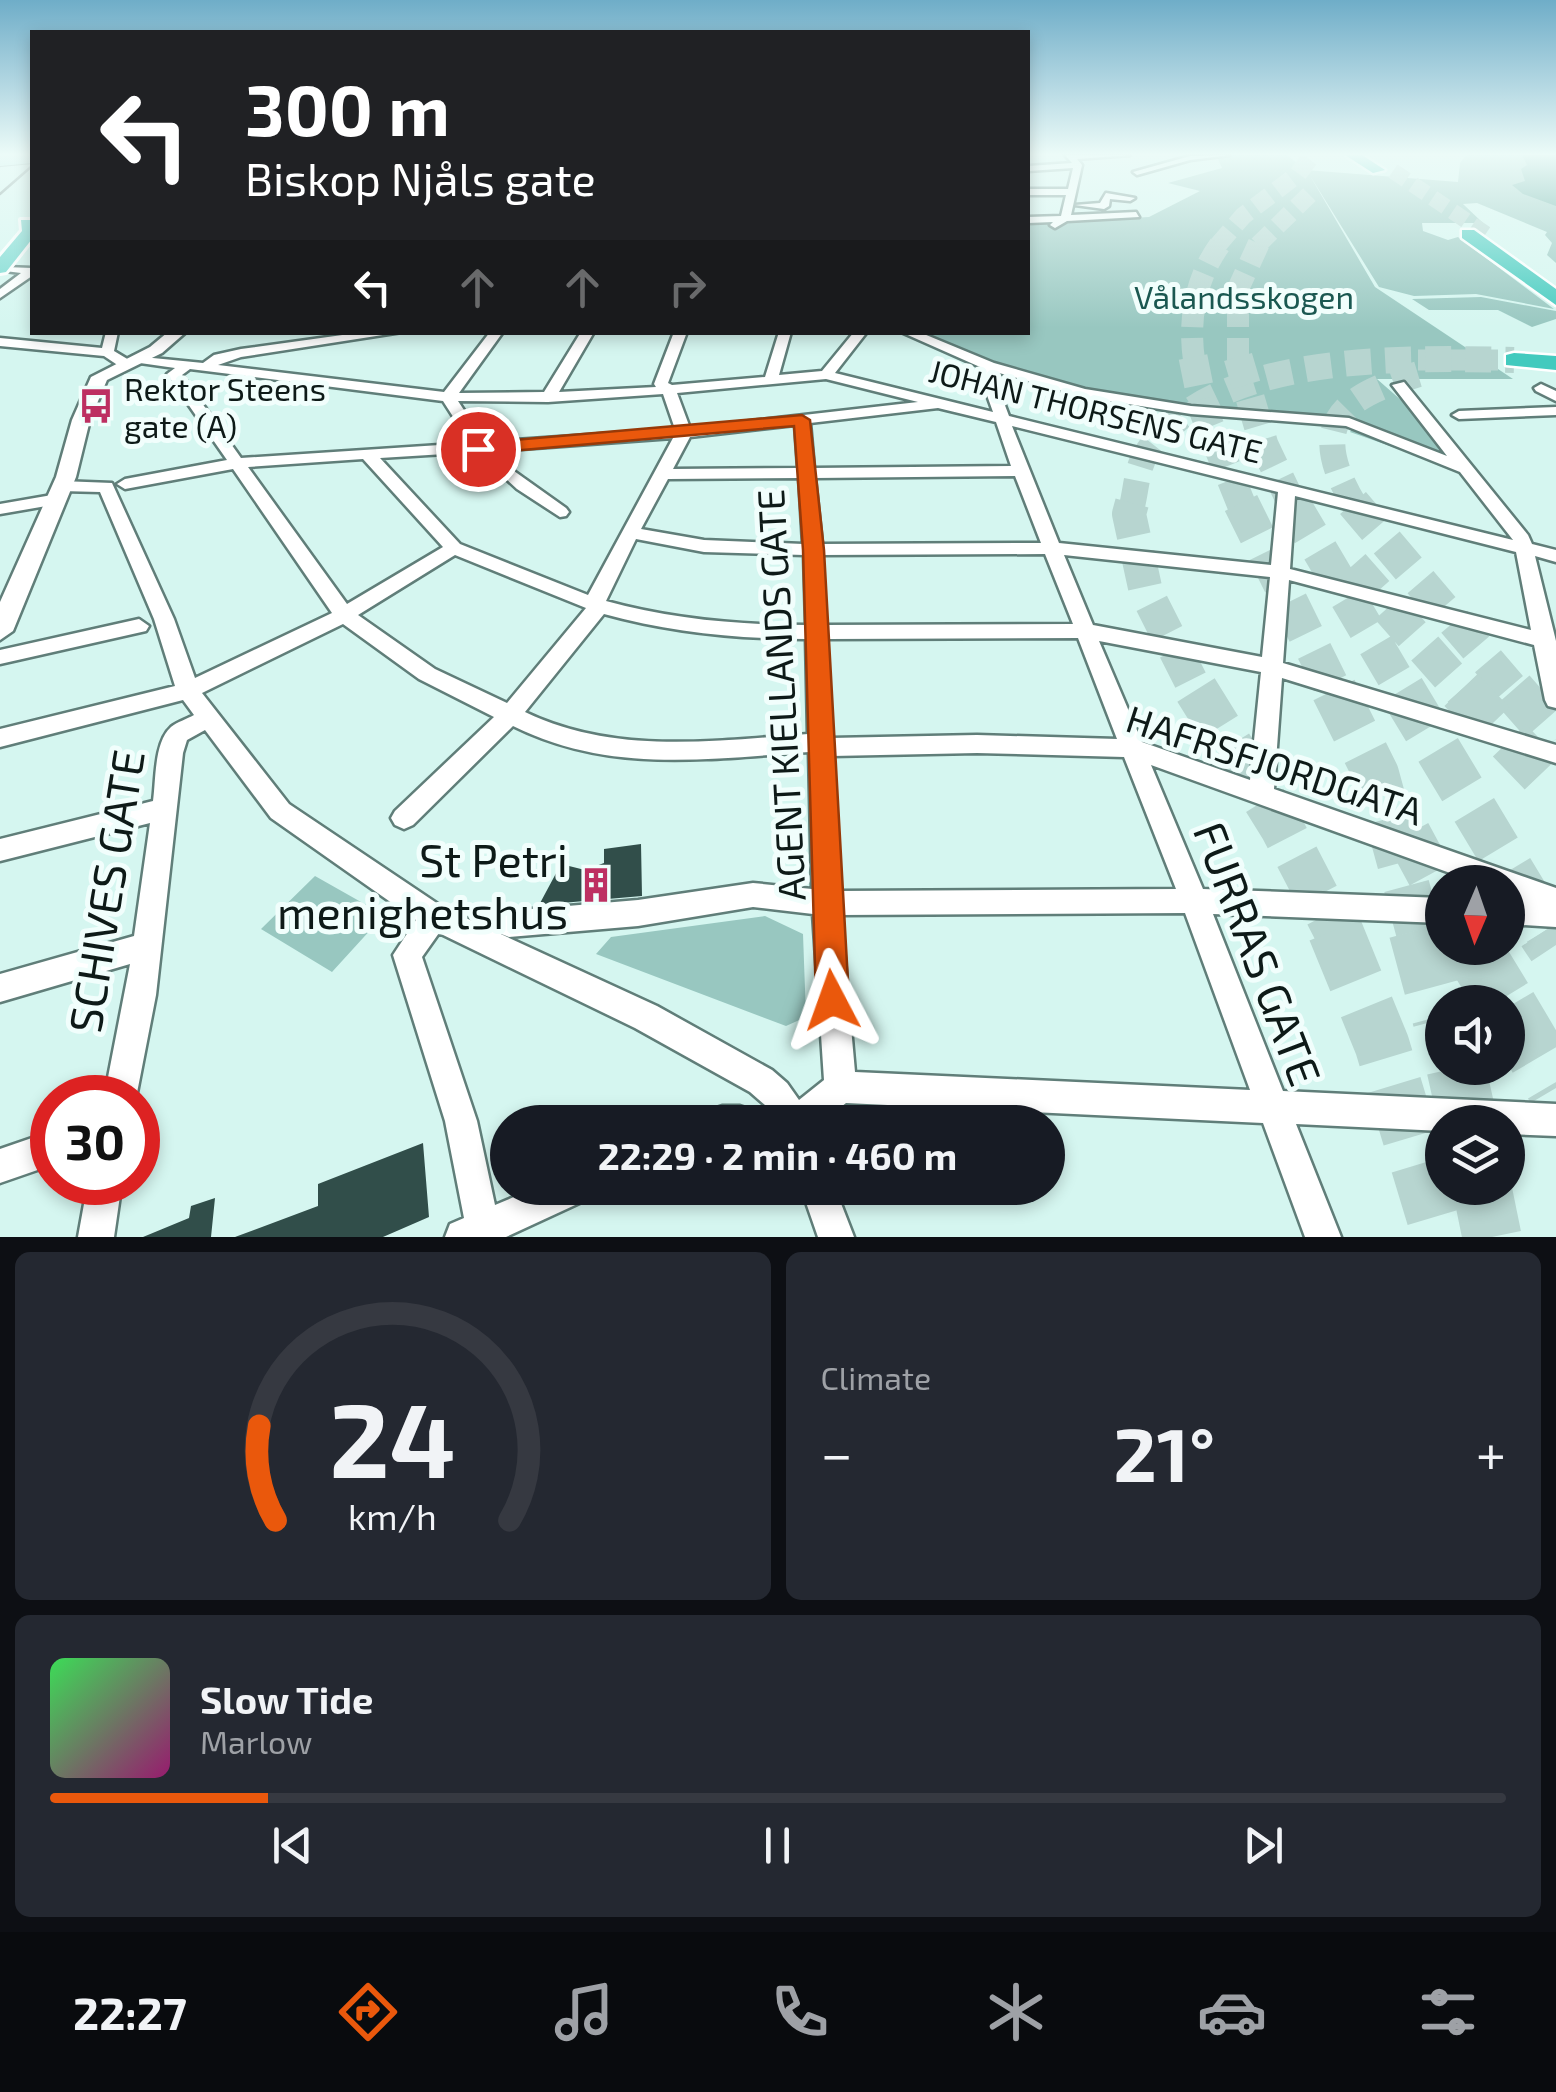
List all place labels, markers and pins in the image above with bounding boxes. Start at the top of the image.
place label: Rektor Steens gate (A) [124,369,326,444]
bus stop icon: Rektor Steens gate (A) [77,387,115,425]
pin [436,407,521,492]
place label: St Petri menighetshus [277,832,568,938]
building icon: St Petri menighetshus [577,866,615,904]

